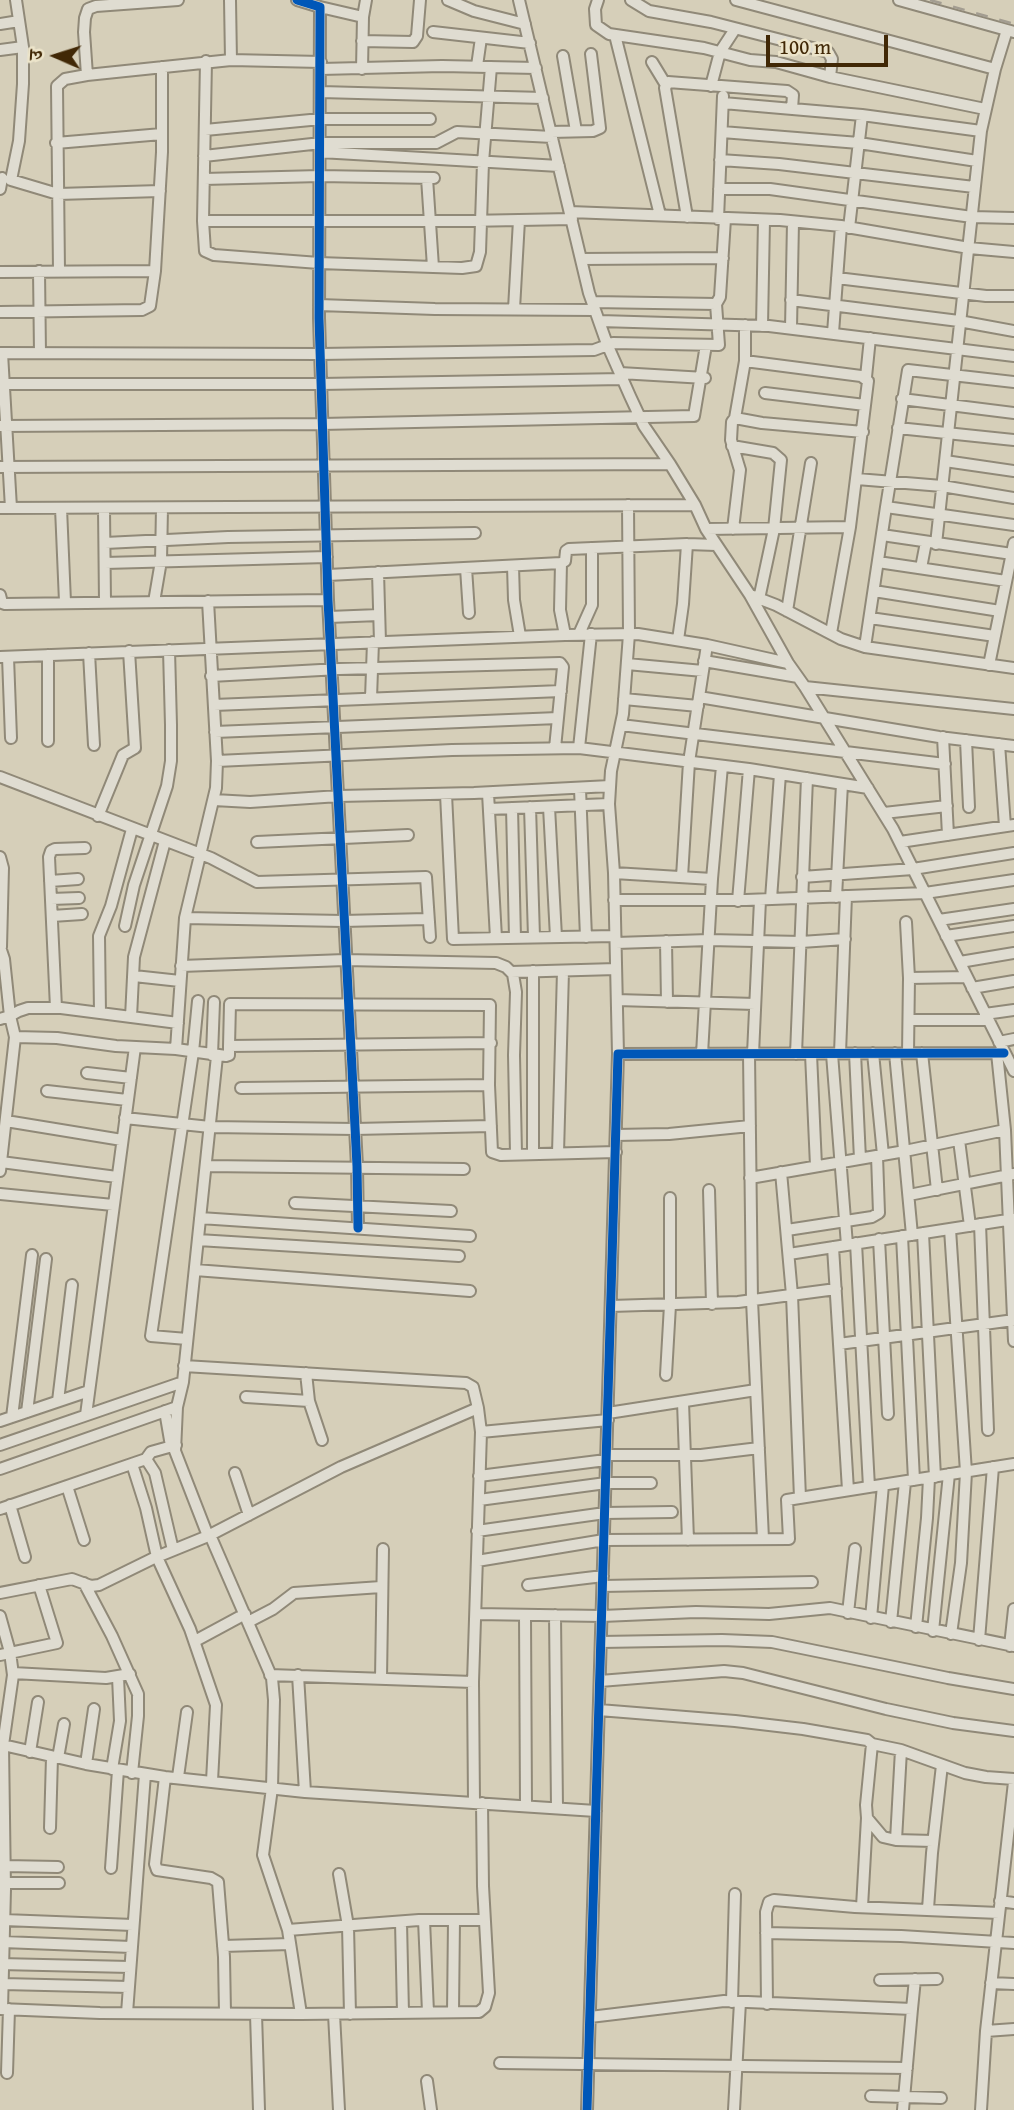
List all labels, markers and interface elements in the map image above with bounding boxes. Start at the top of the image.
north arrow [21,21,91,91]
scale bar [769,21,892,65]
text: 100 m [779,31,831,62]
text: उ [21,49,49,60]

